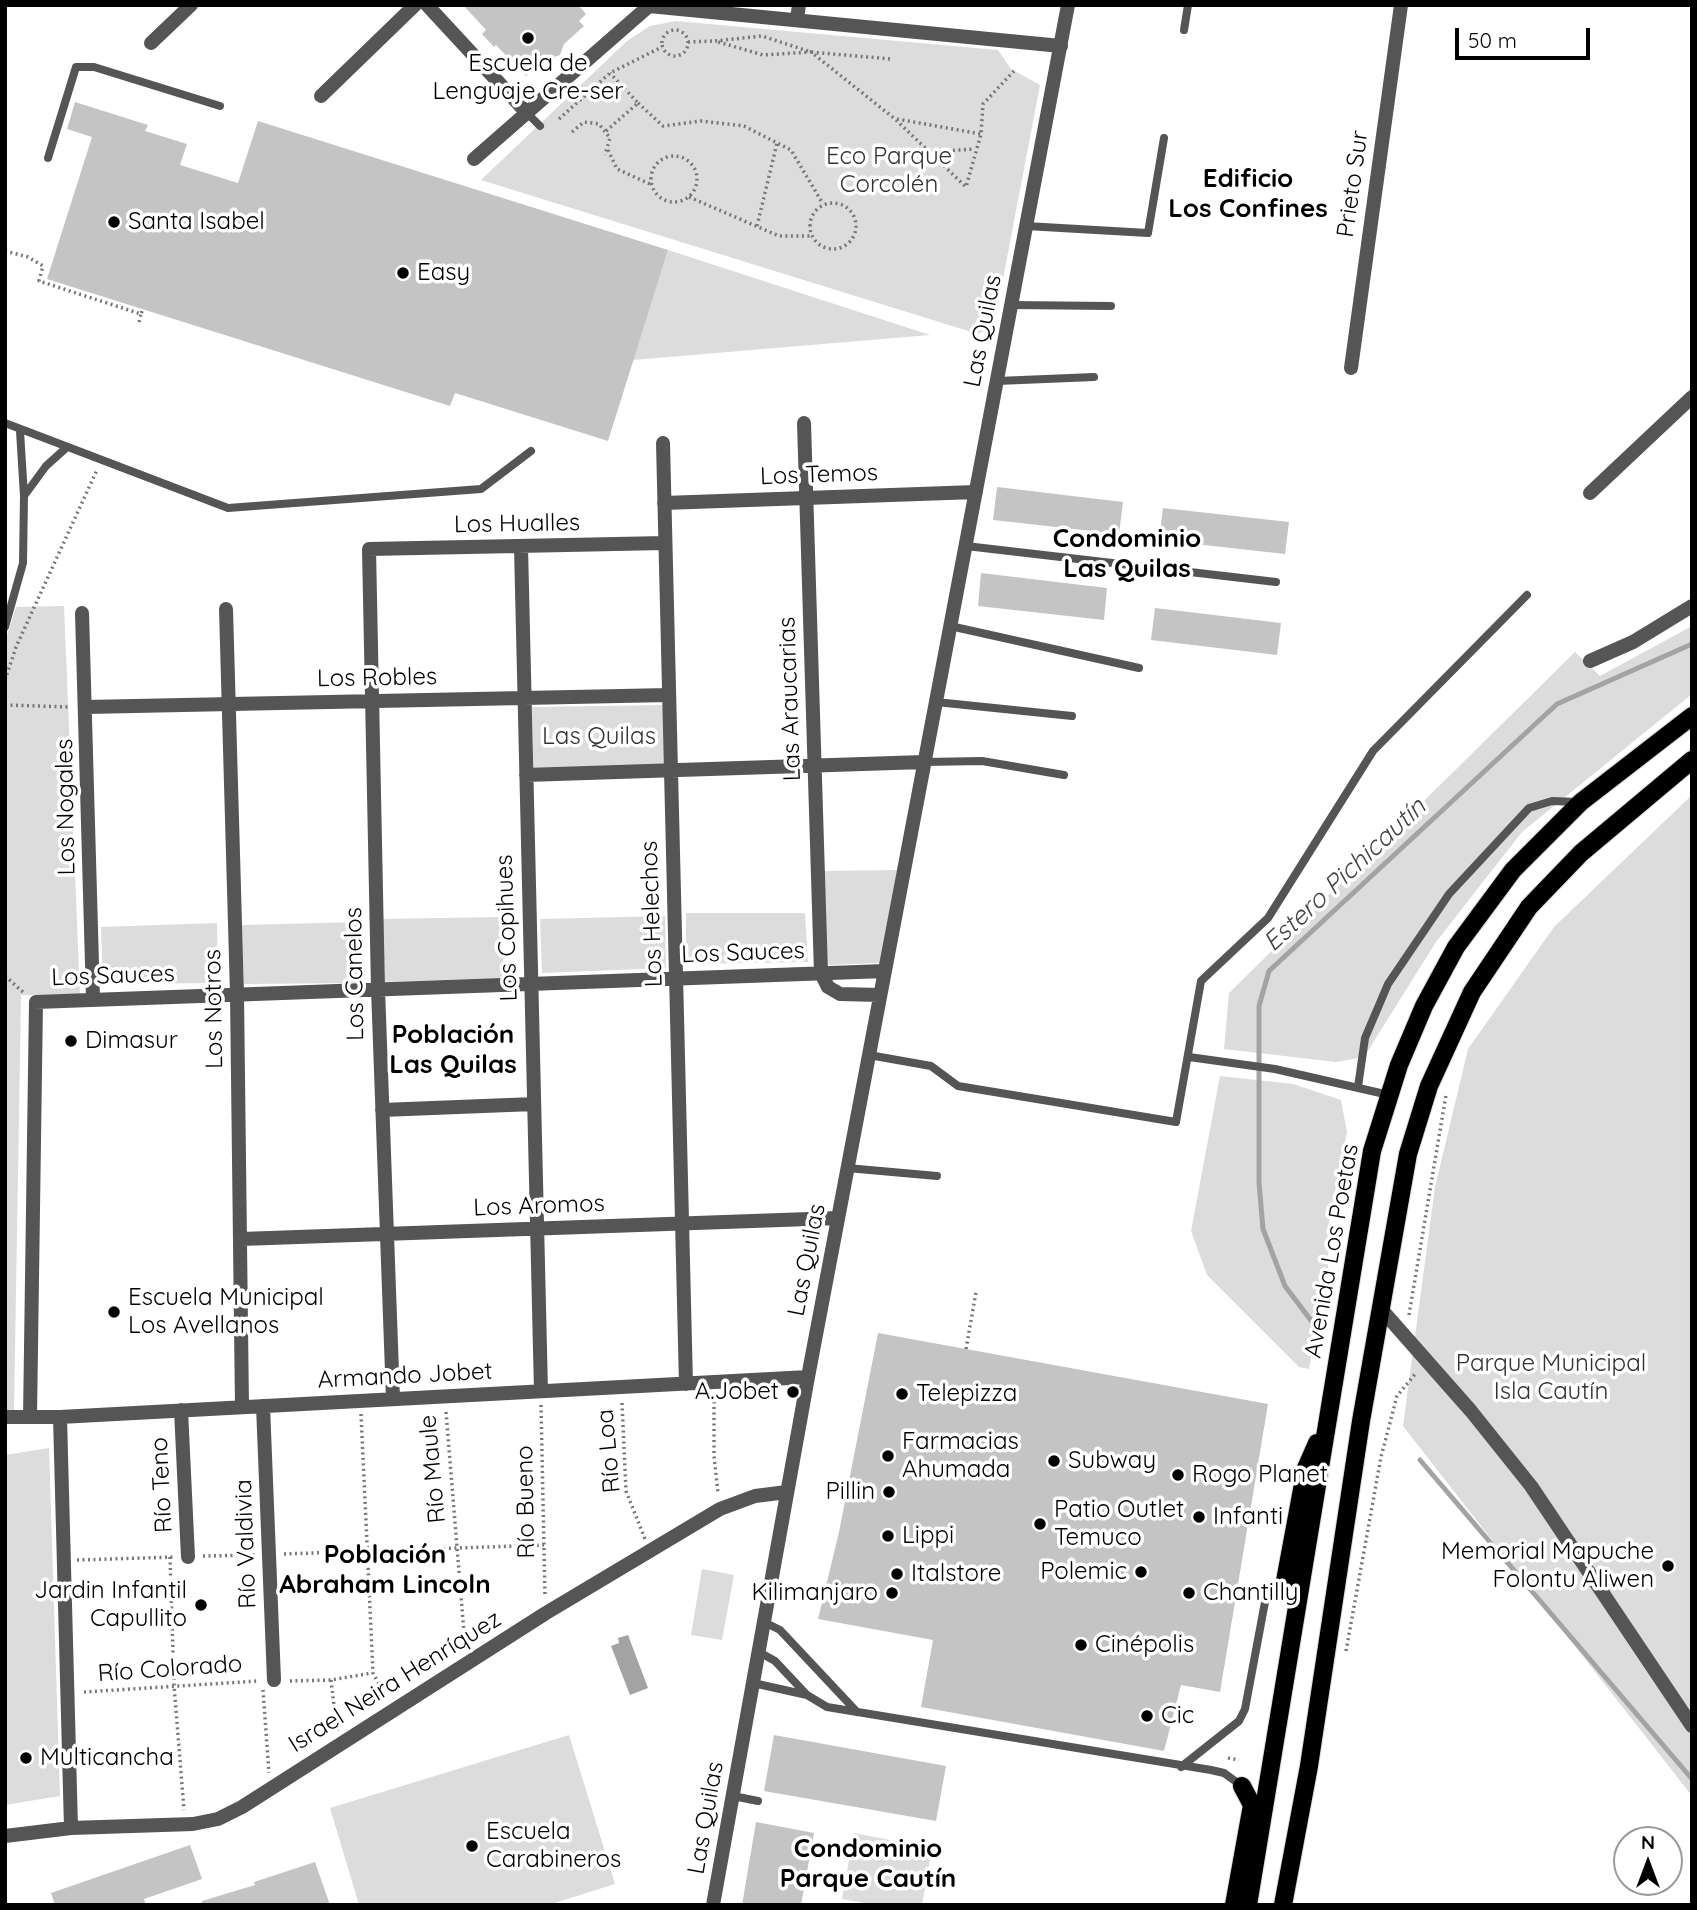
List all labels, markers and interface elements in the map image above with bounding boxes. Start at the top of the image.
scale bar [1459,14,1594,58]
text: 50 m [1468,27,1517,53]
marker: Escuela de Lenguaje Cre-ser [520,30,536,46]
place label: Escuela de Lenguaje Cre-ser [432,50,624,106]
street label: Prieto Sur [1331,129,1375,239]
park label: Eco Parque Corcolén [826,143,952,199]
district label: Edificio Los Confines [1168,163,1328,224]
place label: Santa Isabel [128,208,265,236]
marker: Santa Isabel [106,214,122,230]
place label: Easy [417,259,470,287]
marker: Easy [395,265,411,281]
street label: Las Quilas [958,272,1008,390]
street label: Los Temos [760,459,878,491]
street label: Los Hualles [454,509,580,539]
district label: Condominio Las Quilas [1053,523,1201,584]
street label: Las Araucarias [773,616,807,782]
street label: Los Robles [317,663,437,693]
park label: Las Quilas [542,723,656,751]
street label: Los Nogales [50,738,82,876]
water label: Estero Pichicautín [1257,792,1433,958]
street label: Los Helechos [635,840,669,988]
street label: Los Copihues [490,854,524,1002]
street label: Los Canelos [339,907,371,1041]
street label: Los Sauces [681,936,805,970]
street label: Los Notros [199,949,229,1069]
street label: Los Sauces [51,959,175,993]
district label: Población Las Quilas [389,1019,517,1080]
place label: Dimasur [85,1027,178,1055]
marker: Dimasur [63,1033,79,1049]
street label: Avenida Los Poetas [1299,1142,1365,1360]
street label: Los Aromos [473,1189,605,1223]
street label: Las Quilas [782,1201,832,1319]
place label: Escuela Municipal Los Avellanos [128,1284,324,1340]
marker: Escuela Municipal Los Avellanos [106,1304,122,1320]
park label: Parque Municipal Isla Cautín [1456,1350,1646,1406]
street label: Armando Jobet [317,1357,493,1395]
place label: A.Jobet [695,1378,779,1406]
place label: Telepizza [916,1380,1017,1408]
marker: A.Jobet [785,1384,801,1400]
marker: Telepizza [894,1386,910,1402]
street label: Río Loa [591,1408,627,1494]
street label: Río Maule [414,1413,452,1525]
place label: Farmacias Ahumada [902,1428,1019,1484]
street label: Río Teno [145,1436,179,1534]
street label: Río Bueno [511,1445,541,1559]
place label: Subway [1068,1447,1156,1475]
marker: Farmacias Ahumada [880,1448,896,1464]
marker: Subway [1046,1453,1062,1469]
place label: Rogo Planet [1192,1461,1328,1489]
marker: Rogo Planet [1170,1467,1186,1483]
place label: Pillin [826,1478,875,1506]
street label: Río Valdivia [229,1479,263,1609]
marker: Pillin [881,1484,897,1500]
place label: Patio Outlet Temuco [1054,1496,1184,1552]
place label: Infanti [1213,1503,1283,1531]
marker: Infanti [1191,1509,1207,1525]
marker: Patio Outlet Temuco [1032,1516,1048,1532]
place label: Lippi [902,1522,954,1550]
marker: Lippi [880,1528,896,1544]
place label: Memorial Mapuche Folontu Aliwen [1441,1538,1654,1594]
district label: Población Abraham Lincoln [279,1539,491,1600]
place label: Polemic [1040,1558,1127,1586]
marker: Memorial Mapuche Folontu Aliwen [1660,1558,1676,1574]
place label: Italstore [911,1560,1001,1588]
marker: Polemic [1133,1564,1149,1580]
marker: Italstore [889,1566,905,1582]
place label: Jardin Infantil Capullito [34,1577,187,1633]
place label: Kilimanjaro [751,1579,878,1607]
place label: Chantilly [1203,1579,1298,1607]
marker: Kilimanjaro [884,1585,900,1601]
marker: Chantilly [1181,1585,1197,1601]
marker: Jardin Infantil Capullito [193,1597,209,1613]
street label: Israel Neira Henríquez [284,1605,506,1759]
place label: Cinépolis [1095,1631,1194,1659]
marker: Cinépolis [1073,1637,1089,1653]
street label: Río Colorado [97,1650,243,1688]
place label: Cic [1161,1702,1194,1730]
marker: Cic [1139,1708,1155,1724]
place label: Multicancha [40,1744,174,1772]
marker: Multicancha [18,1750,34,1766]
street label: Las Quilas [682,1759,730,1877]
place label: Escuela Carabineros [486,1818,621,1874]
north arrow [1613,1826,1683,1896]
text: N [1641,1830,1655,1854]
district label: Condominio Parque Cautín [780,1833,956,1895]
marker: Escuela Carabineros [464,1838,480,1854]

